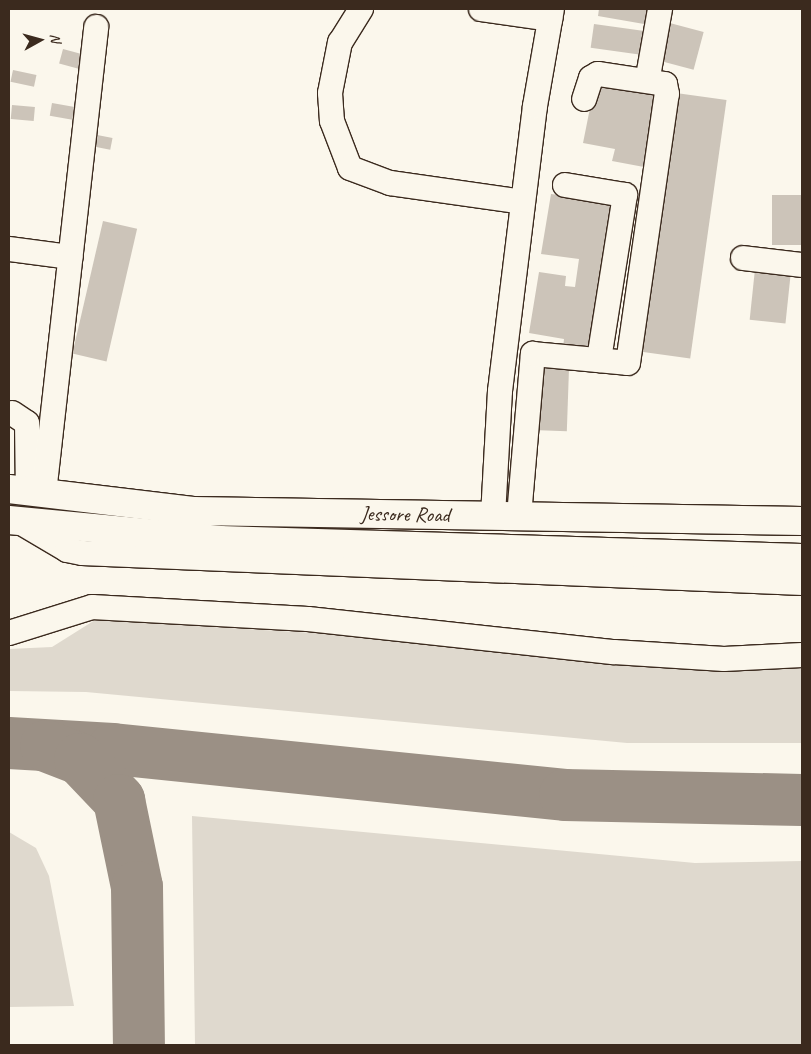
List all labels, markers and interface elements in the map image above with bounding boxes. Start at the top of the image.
north arrow [15,15,65,65]
text: N [46,33,64,43]
street label: Jessore Road [360,501,450,527]

